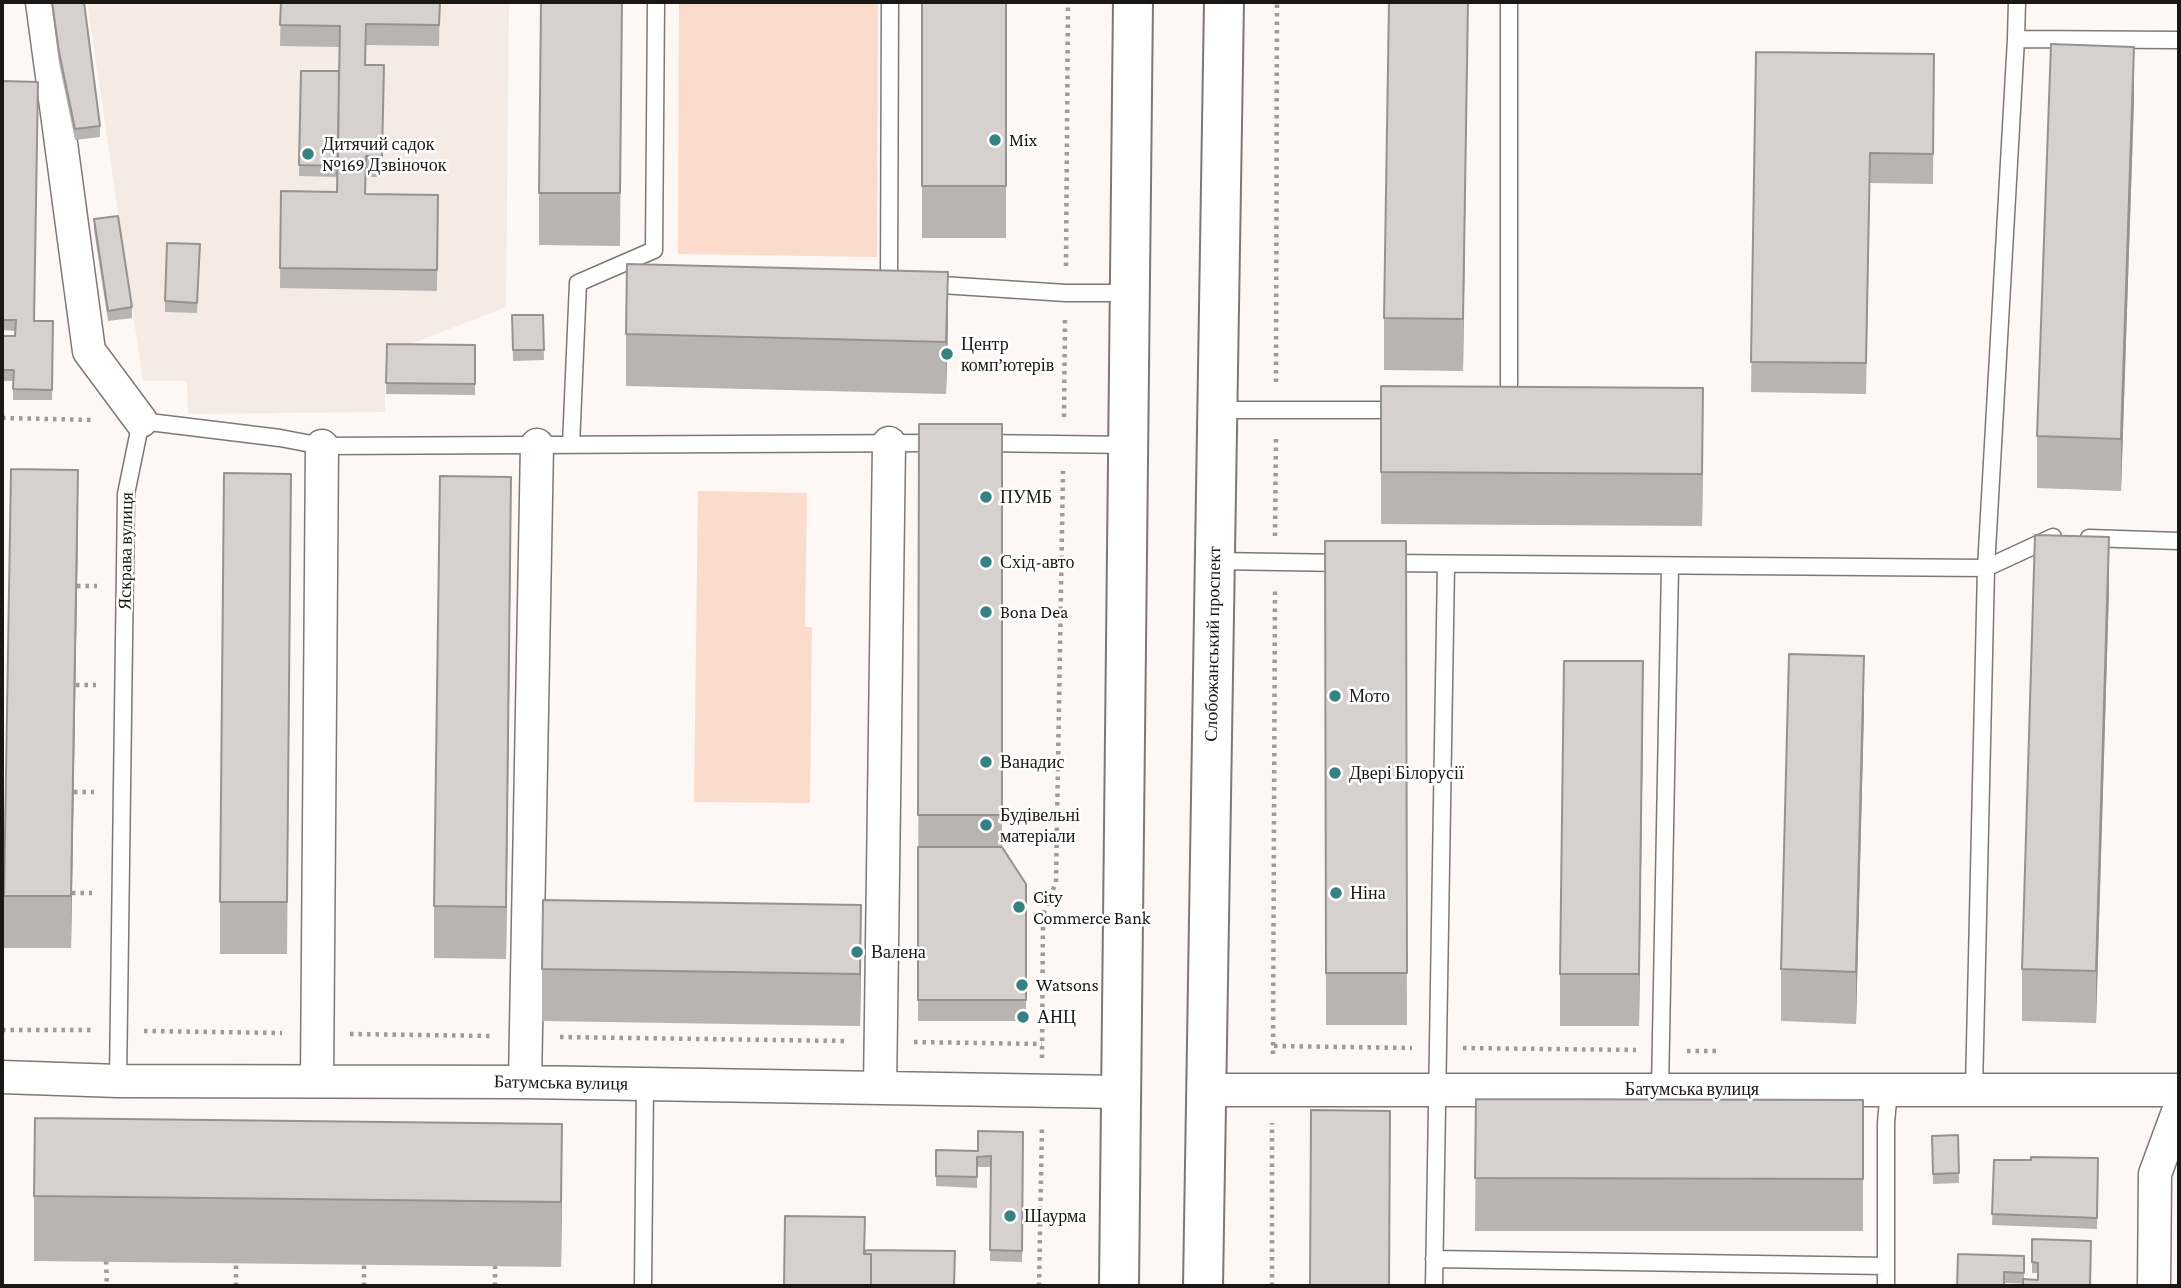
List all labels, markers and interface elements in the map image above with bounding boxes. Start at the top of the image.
place label: Mix [1009,129,1037,151]
marker: Mix [987,132,1003,148]
place label: Дитячий садок №169 Дзвіночок [322,133,446,176]
marker: Дитячий садок №169 Дзвіночок [300,146,316,162]
place label: Центр комп’ютерів [961,333,1054,376]
marker: Центр комп’ютерів [939,346,955,362]
place label: ПУМБ [1000,486,1052,508]
marker: ПУМБ [978,489,994,505]
street label: Яскрава вулиця [114,492,138,610]
street label: Слобожанський проспект [1200,546,1226,742]
place label: Схід-авто [1000,551,1074,573]
marker: Схід-авто [978,554,994,570]
place label: Bona Dea [1000,601,1068,623]
marker: Bona Dea [978,604,994,620]
place label: Мото [1349,685,1390,707]
marker: Мото [1327,688,1343,704]
place label: Ванадис [1000,751,1064,773]
marker: Ванадис [978,754,994,770]
place label: Двері Білорусії [1349,762,1464,784]
marker: Двері Білорусії [1327,765,1343,781]
place label: Будівельні матеріали [1000,804,1080,846]
marker: Будівельні матеріали [978,817,994,833]
place label: Ніна [1350,882,1386,904]
marker: Ніна [1328,885,1344,901]
place label: City Commerce Bank [1033,886,1150,928]
marker: City Commerce Bank [1011,899,1027,915]
place label: Валена [871,941,926,963]
marker: Валена [849,944,865,960]
place label: Watsons [1036,974,1099,996]
marker: Watsons [1014,977,1030,993]
place label: АНЦ [1037,1006,1076,1028]
marker: АНЦ [1015,1009,1031,1025]
street label: Батумська вулиця [494,1071,628,1095]
street label: Батумська вулиця [1625,1078,1759,1100]
place label: Шаурма [1024,1205,1086,1227]
marker: Шаурма [1002,1208,1018,1224]

